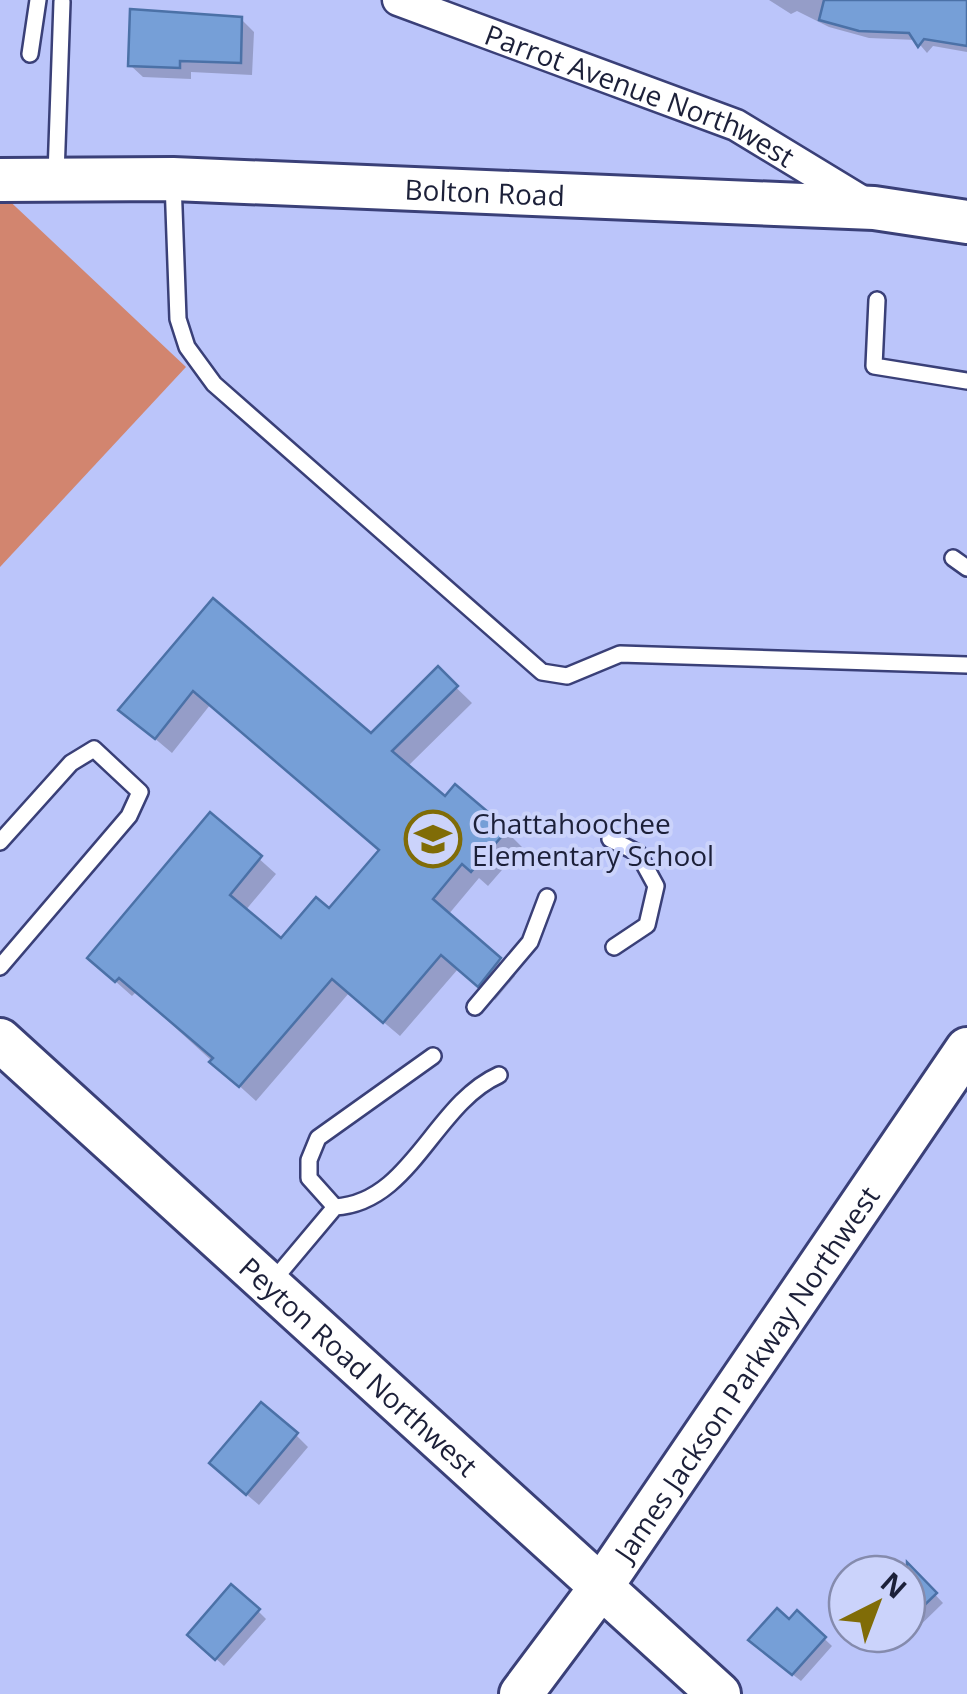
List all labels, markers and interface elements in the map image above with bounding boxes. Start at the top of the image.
street label: Parrot Avenue Northwest [480,15,802,175]
street label: Bolton Road [404,170,566,214]
place label: Chattahoochee Elementary School [472,804,714,874]
school or university icon: Chattahoochee Elementary School [403,809,463,869]
street label: James Jackson Parkway Northwest [604,1178,887,1571]
street label: Peyton Road Northwest [232,1248,486,1484]
north arrow [827,1554,927,1654]
text: N [873,1563,916,1606]

